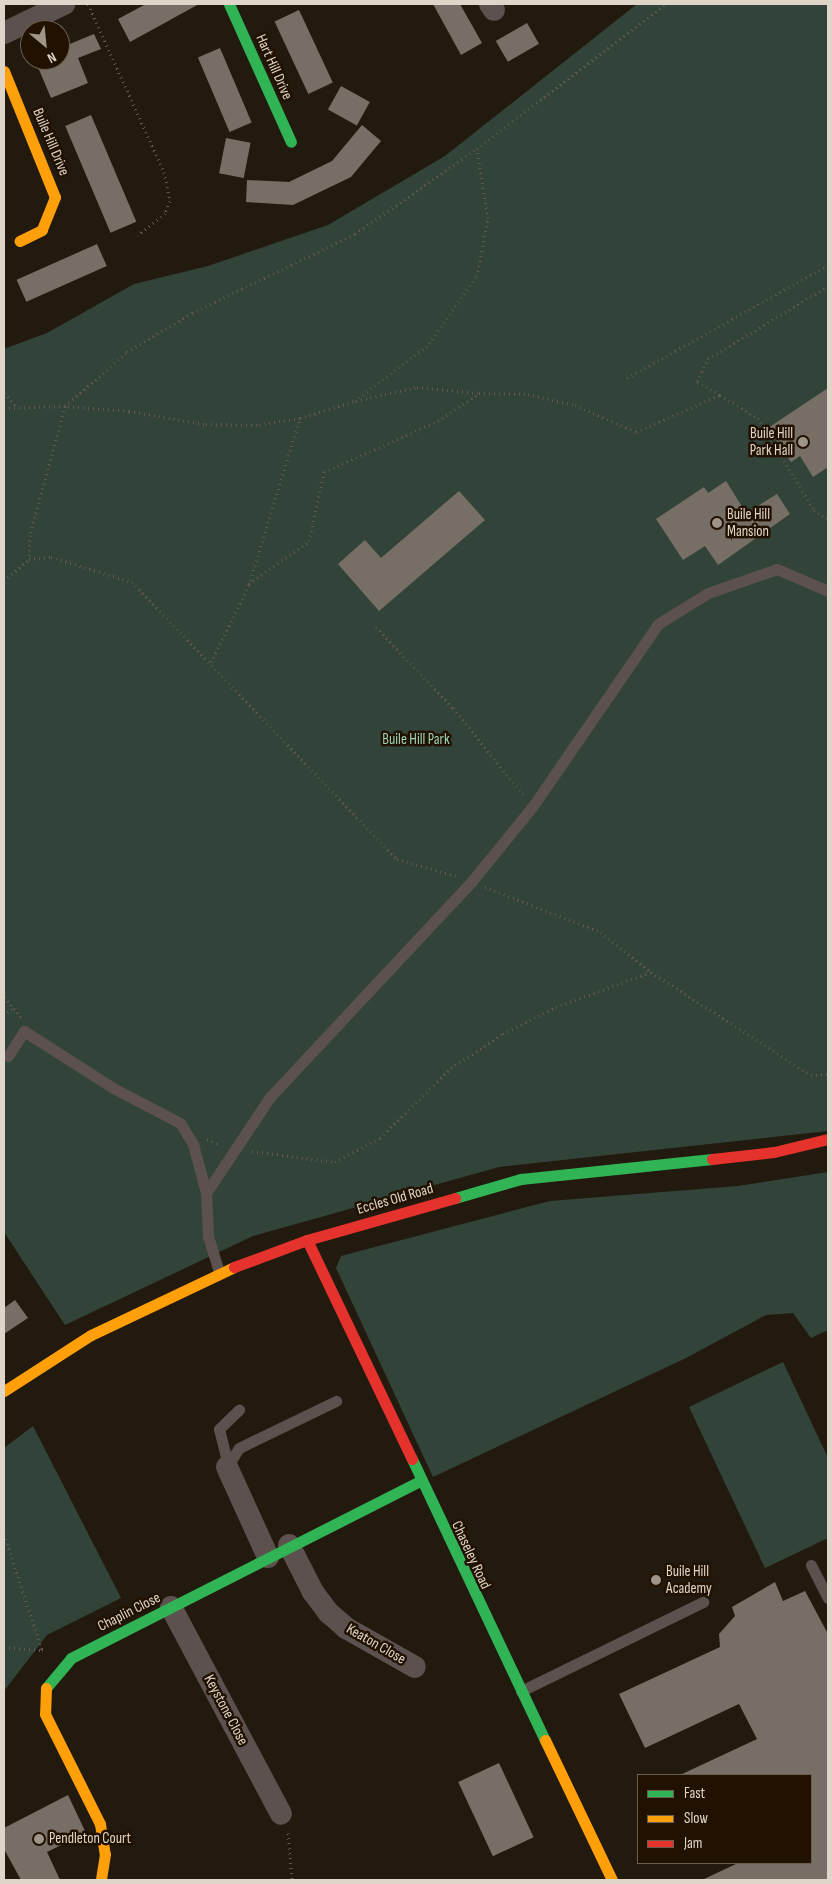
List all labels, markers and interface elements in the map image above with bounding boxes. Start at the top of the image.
north arrow [20,20,70,70]
street label: Hart Hill Drive [252,32,296,102]
text: N [45,49,59,67]
street label: Buile Hill Drive [29,106,73,178]
place label: Buile Hill Park Hall [750,424,793,459]
marker: Buile Hill Park Hall [797,436,809,448]
place label: Buile Hill Mansion [727,505,770,540]
marker: Buile Hill Mansion [711,517,723,529]
park label: Buile Hill Park [382,731,450,749]
street label: Eccles Old Road [355,1180,435,1218]
street label: Chaseley Road [447,1518,495,1592]
place label: Buile Hill Academy [666,1562,712,1597]
marker: Buile Hill Academy [650,1574,662,1586]
street label: Chaplin Close [95,1589,163,1635]
street label: Keaton Close [343,1620,409,1668]
street label: Keystone Close [200,1672,252,1748]
legend [637,1774,812,1864]
text: Fast [684,1784,705,1803]
text: Slow [684,1809,708,1828]
place label: Pendleton Court [49,1830,131,1848]
marker: Pendleton Court [33,1833,45,1845]
text: Jam [684,1834,702,1853]

